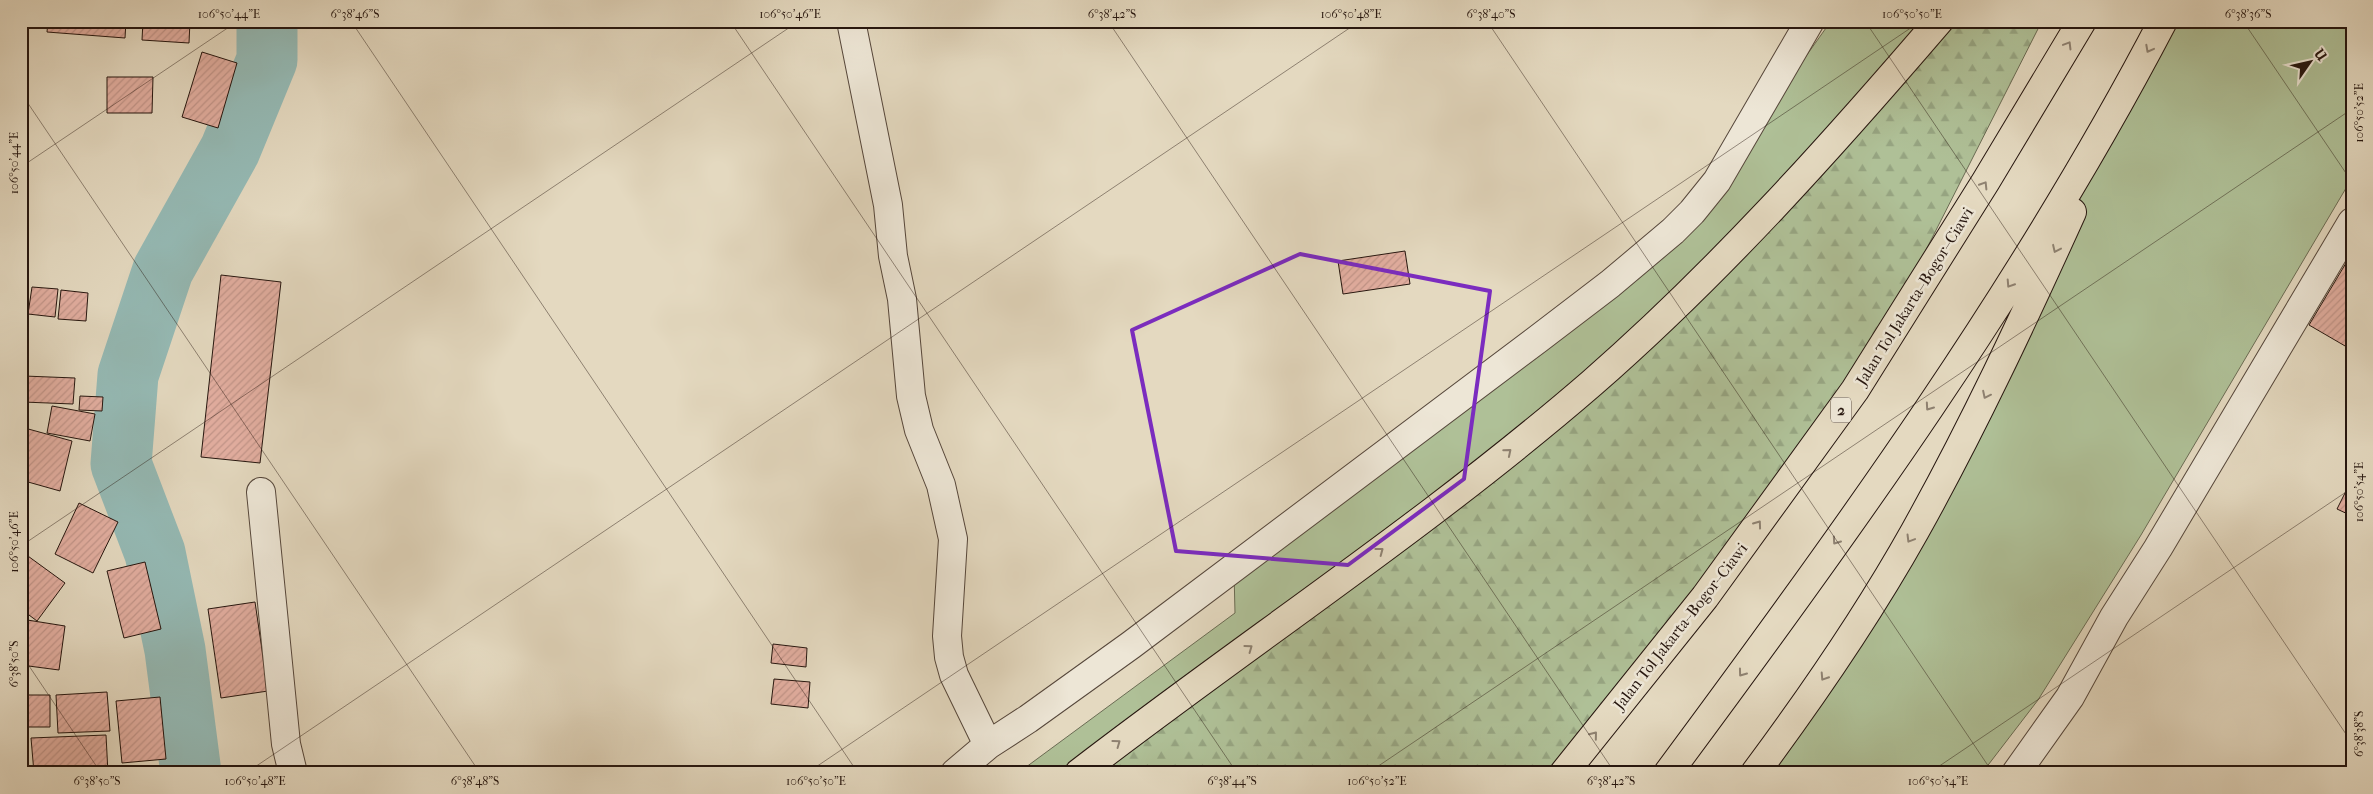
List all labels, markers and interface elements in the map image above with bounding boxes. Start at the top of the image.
text: 106°50'44"E [198,7,260,21]
text: 6°38'46"S [331,7,379,21]
text: 106°50'46"E [759,7,821,21]
text: 6°38'42"S [1088,7,1136,21]
text: 106°50'48"E [1320,7,1382,21]
text: 6°38'40"S [1467,7,1515,21]
text: 106°50'50"E [1882,7,1942,21]
text: 6°38'36"S [2225,7,2271,21]
north arrow [2286,38,2336,88]
one-way arrow [2061,42,2071,51]
one-way arrow [2145,44,2155,53]
text: U [2310,45,2331,64]
text: 106°50'52"E [2352,83,2366,143]
text: 106°50'44"E [7,132,21,194]
one-way arrow [1978,181,1988,190]
street label: Jalan Tol Jakarta–Bogor–Ciawi [1851,204,1977,390]
one-way arrow [2051,244,2062,253]
one-way arrow [2007,279,2017,288]
one-way arrow [1982,390,1992,399]
road number: 2 [1831,398,1851,422]
one-way arrow [1926,401,1935,411]
one-way arrow [1503,449,1512,458]
text: 106°50'54"E [2352,462,2366,522]
text: 106°50'46"E [7,511,21,573]
one-way arrow [1753,521,1761,530]
one-way arrow [1907,534,1917,543]
one-way arrow [1833,535,1842,545]
street label: Jalan Tol Jakarta–Bogor–Ciawi [1608,539,1752,715]
one-way arrow [1374,548,1384,557]
text: 6°38'50"S [7,640,21,688]
one-way arrow [1243,645,1252,653]
one-way arrow [1739,667,1748,677]
one-way arrow [1821,671,1830,681]
text: 6°38'38"S [2352,711,2366,757]
one-way arrow [1589,732,1597,741]
one-way arrow [1112,740,1121,750]
text: 6°38'50"S [73,774,121,788]
text: 106°50'48"E [224,774,286,788]
text: 6°38'48"S [451,774,499,788]
text: 106°50'50"E [786,774,846,788]
text: 6°38'44"S [1207,774,1257,788]
text: 106°50'52"E [1347,774,1407,788]
text: 6°38'42"S [1587,774,1635,788]
text: 106°50'54"E [1908,774,1968,788]

